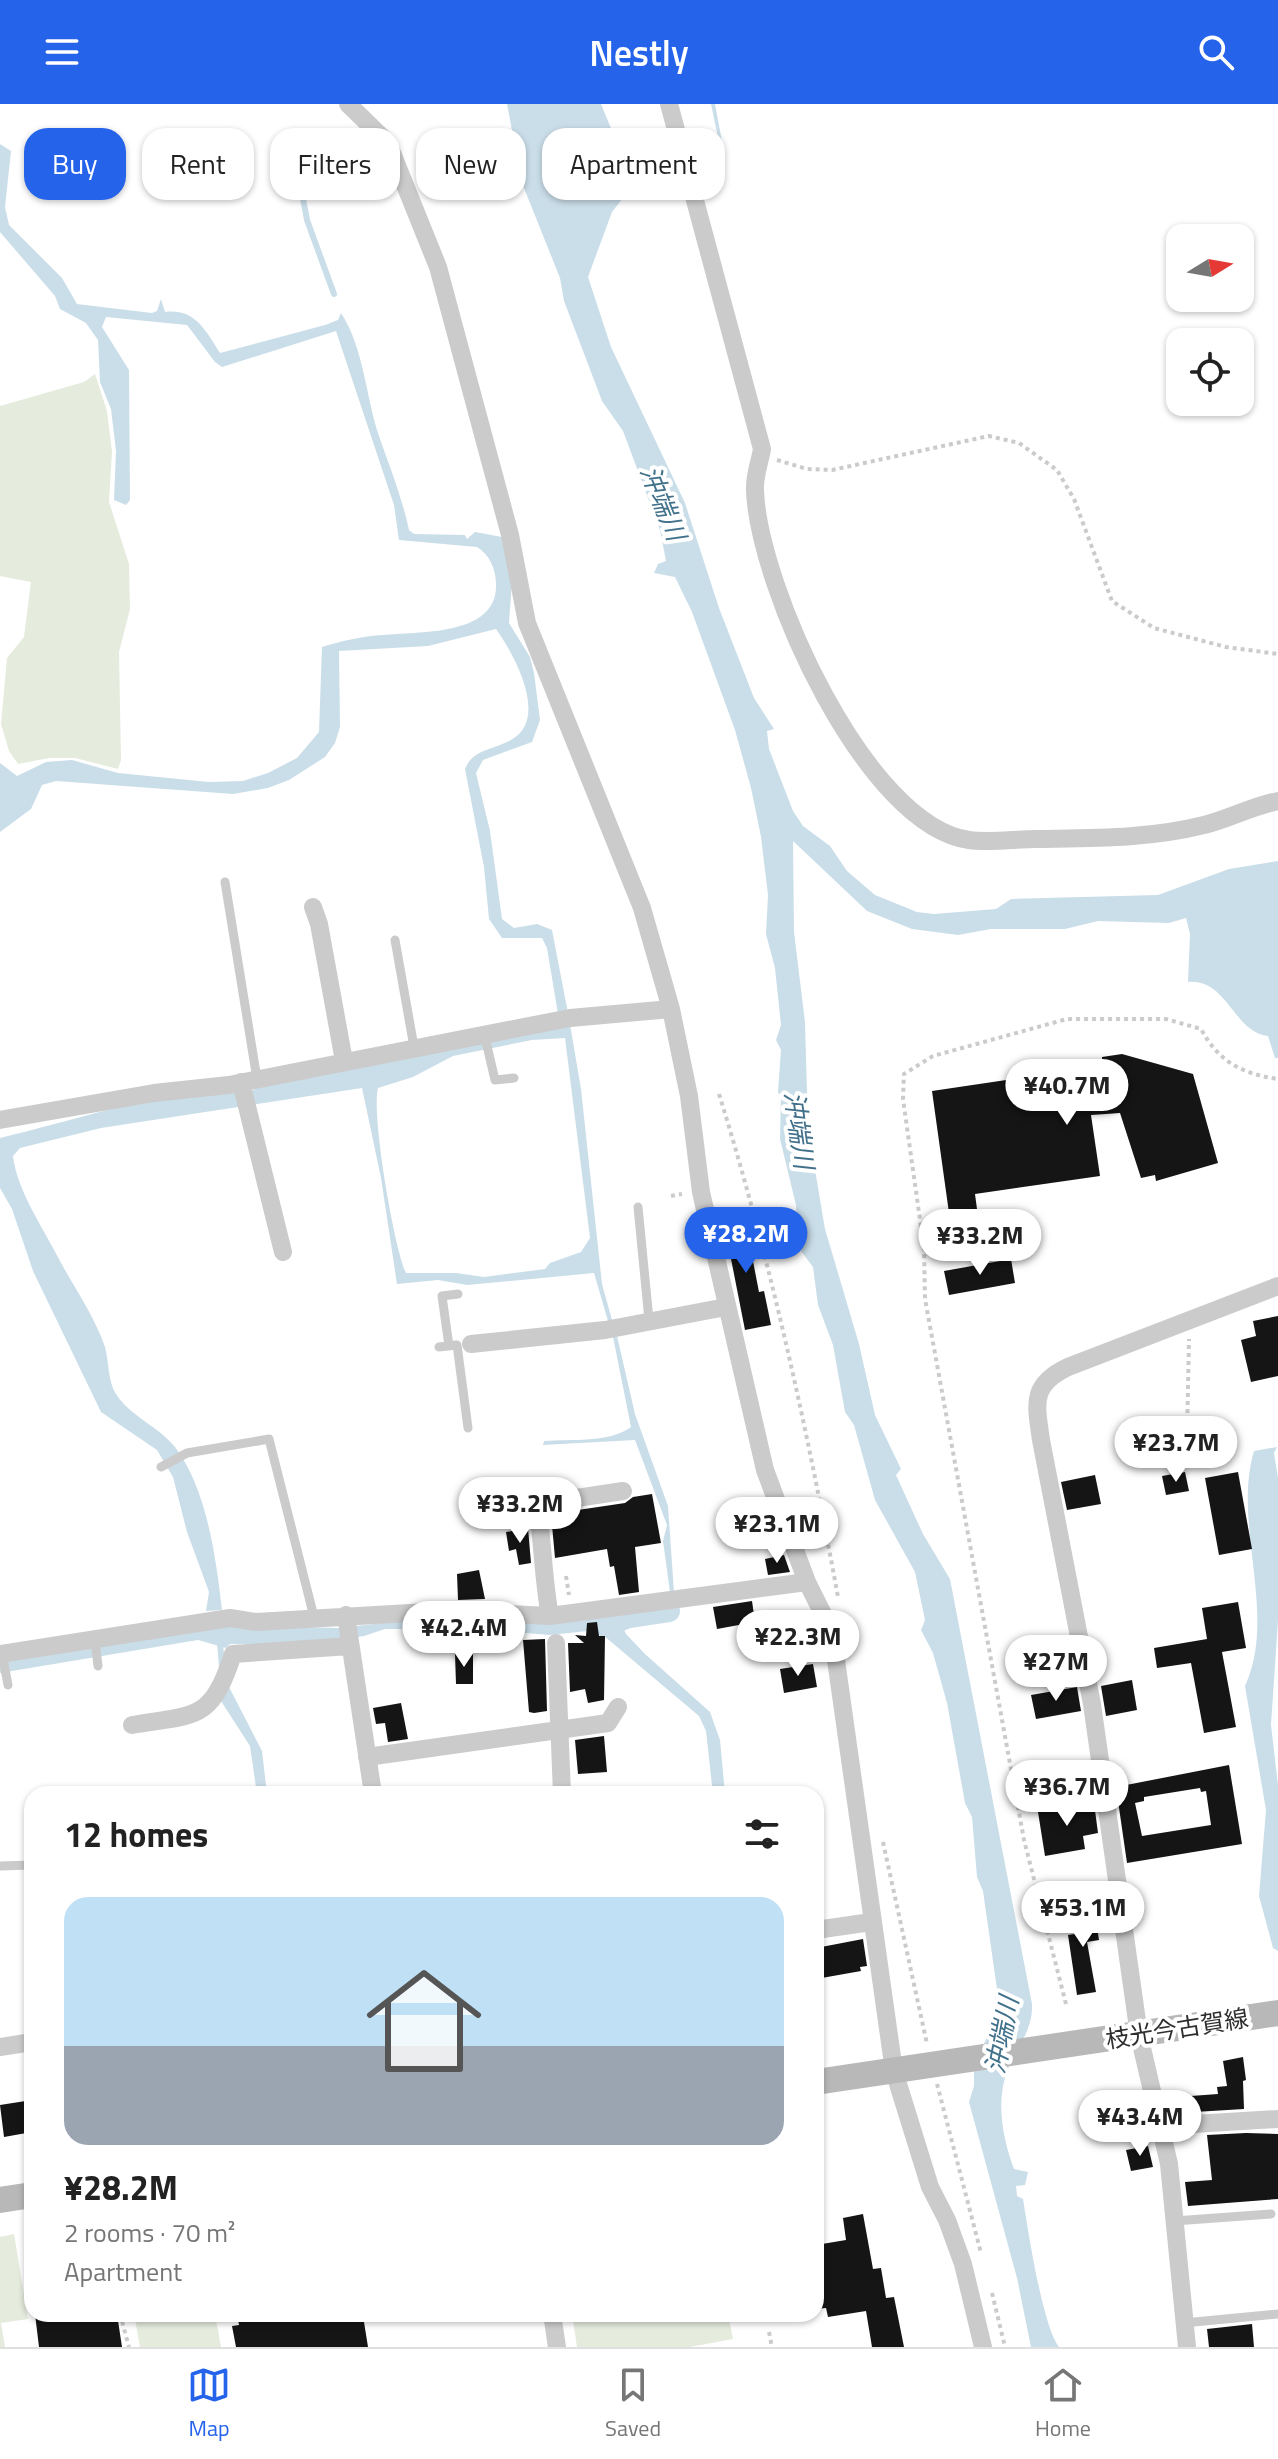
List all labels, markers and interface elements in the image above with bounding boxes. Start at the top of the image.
text: Nestly [589,25,689,80]
icon: menu [40,30,84,74]
icon: search [1194,30,1238,74]
chip: Buy [24,128,126,200]
chip: Rent [142,128,254,200]
chip: Filters [270,128,400,200]
chip: New [416,128,526,200]
chip: Apartment [542,128,725,200]
north arrow [1166,224,1254,312]
map controls [1166,224,1254,416]
button: locate [1166,328,1254,416]
water label: 沖端川 [631,459,697,549]
pin: ¥40.7M [1002,1059,1132,1127]
text: ¥40.7M [1023,1065,1111,1104]
water label: 沖端川 [775,1089,825,1174]
pin: ¥28.2M [681,1207,811,1275]
pin: ¥33.2M [915,1209,1045,1277]
text: ¥28.2M [702,1213,790,1252]
text: ¥33.2M [936,1215,1024,1254]
pin: ¥23.7M [1111,1416,1241,1484]
text: ¥23.7M [1132,1422,1220,1461]
pin: ¥33.2M [455,1477,585,1545]
text: ¥33.2M [476,1483,564,1522]
pin: ¥23.1M [712,1497,842,1565]
text: ¥23.1M [733,1503,821,1542]
pin: ¥42.4M [399,1601,529,1669]
text: ¥42.4M [420,1607,508,1646]
pin: ¥22.3M [733,1610,863,1678]
text: ¥22.3M [754,1616,842,1655]
pin: ¥27M [1009,1635,1103,1703]
text: ¥27M [1023,1641,1089,1680]
pin: ¥36.7M [1002,1760,1132,1828]
text: ¥36.7M [1023,1766,1111,1805]
text: 12 homes [64,1808,208,1860]
icon: filters [740,1812,784,1856]
pin: ¥53.1M [1018,1881,1148,1949]
text: ¥53.1M [1039,1887,1127,1926]
icon: home [352,1949,496,2093]
water label: 沖端川 [975,1990,1029,2077]
street label: 枝光今古賀線 [1103,1999,1251,2057]
pin: ¥43.4M [1075,2090,1205,2158]
text: ¥43.4M [1096,2096,1184,2135]
text: ¥28.2M [64,2161,178,2213]
text: 2 rooms · 70 m² [64,2213,235,2252]
text: Apartment [64,2252,182,2291]
tab: Map [187,2363,231,2445]
tab: Saved [605,2363,661,2445]
tab: Home [1035,2363,1091,2445]

